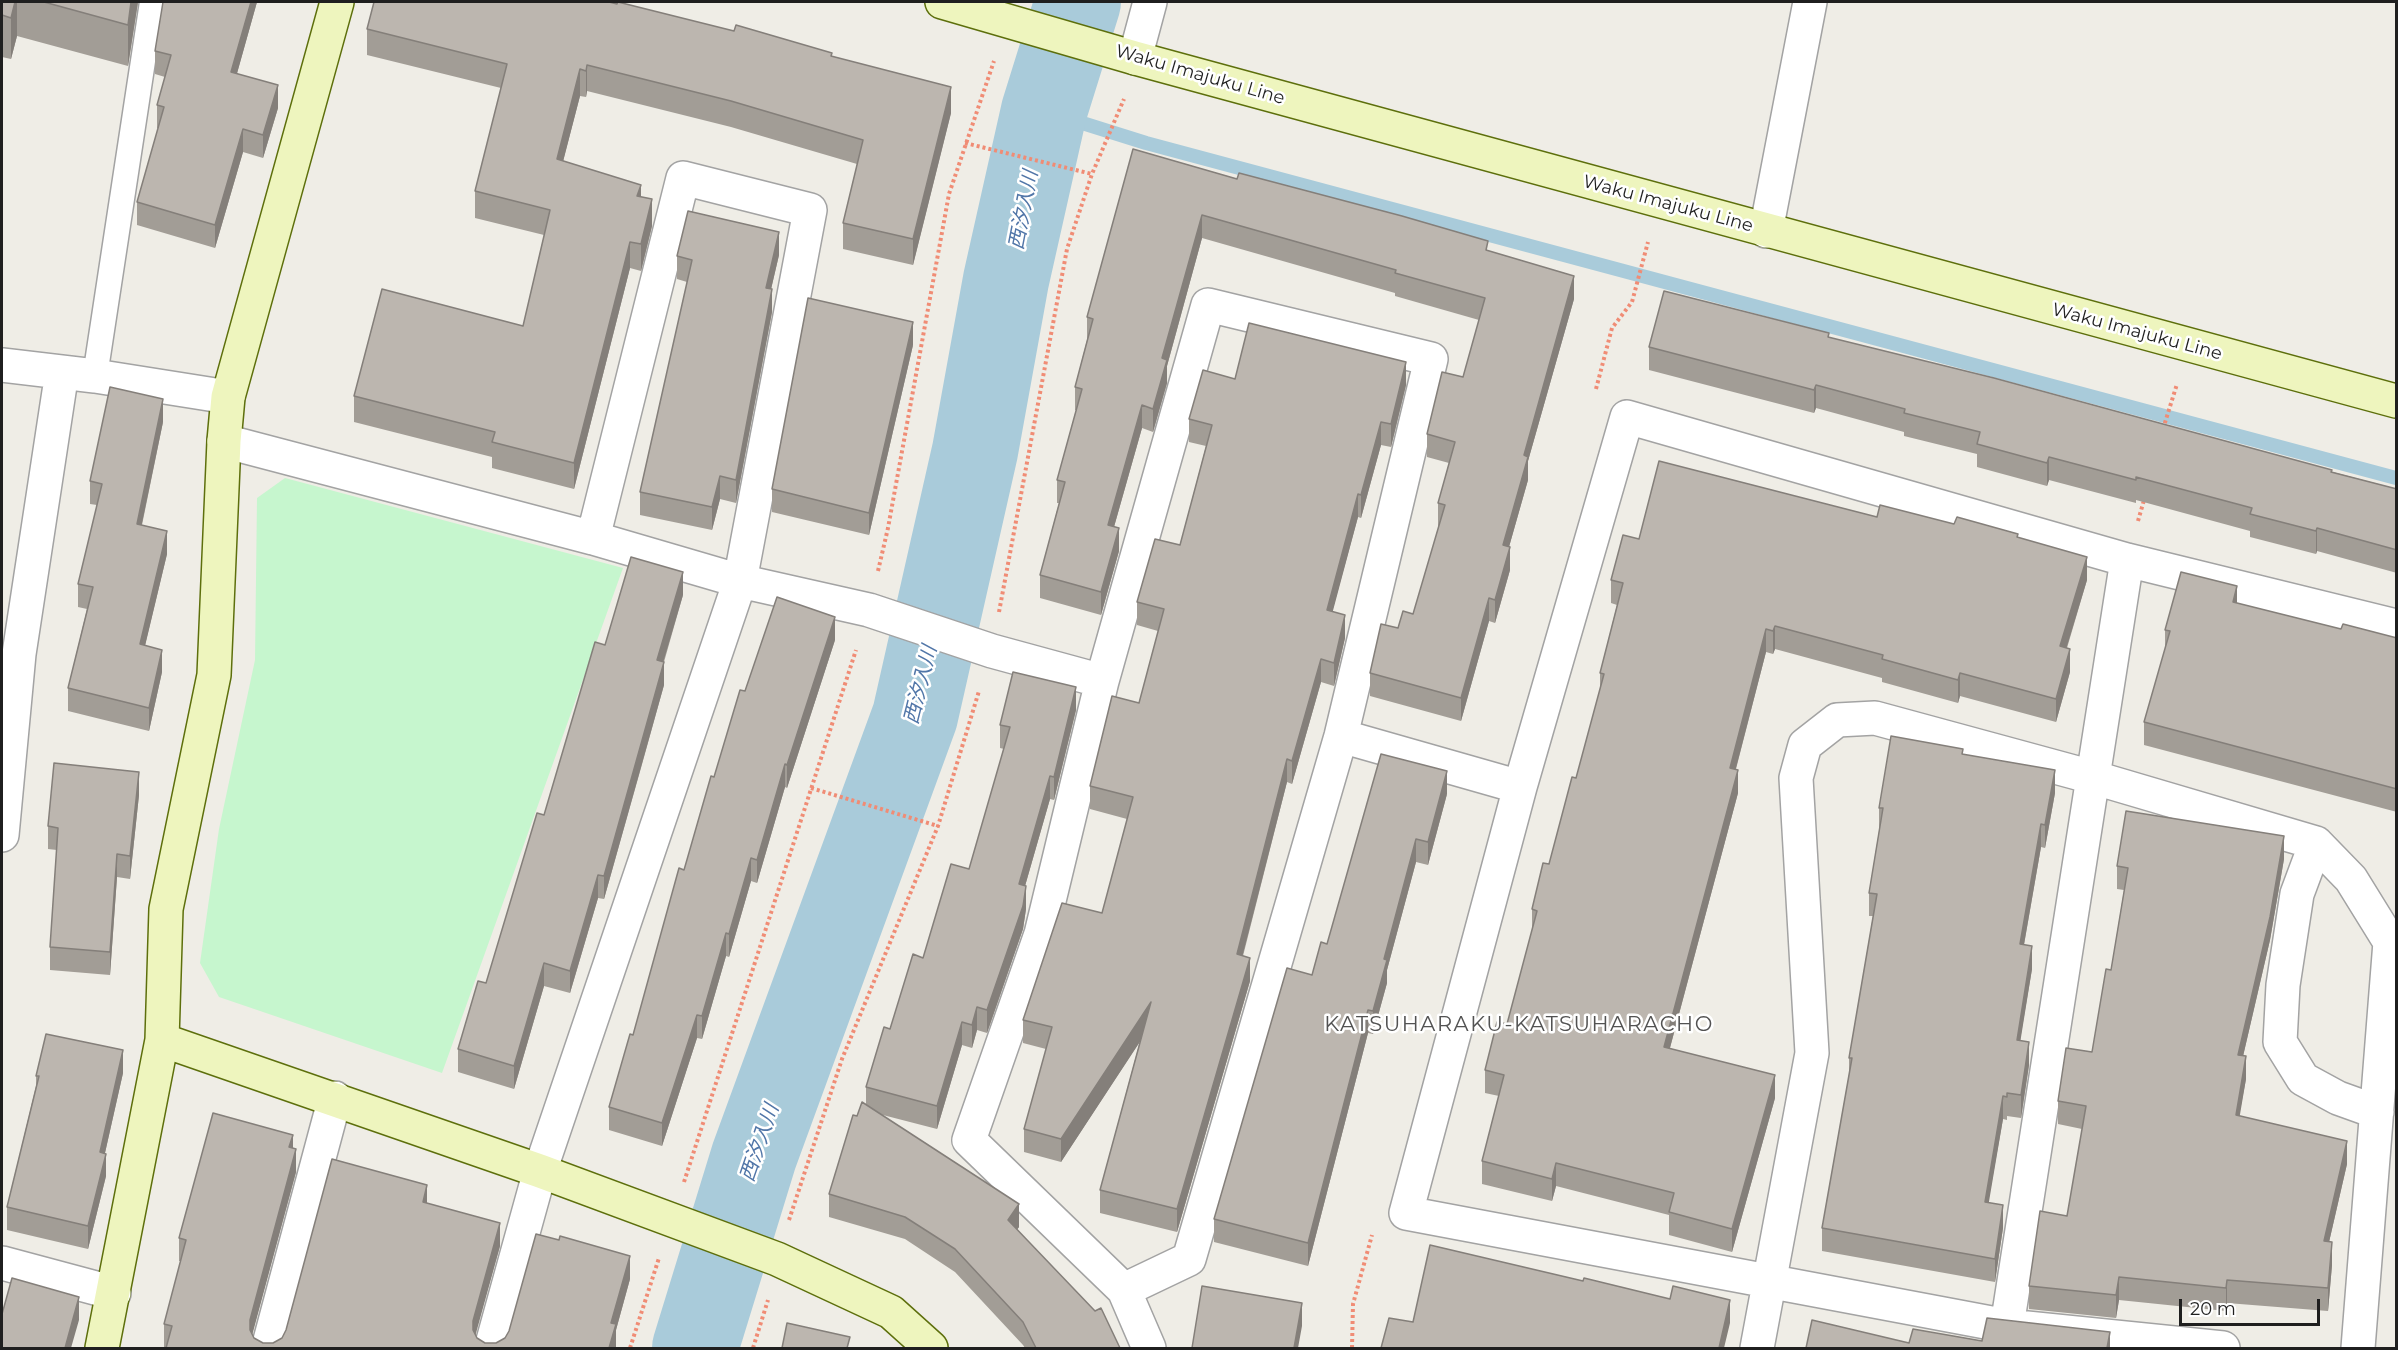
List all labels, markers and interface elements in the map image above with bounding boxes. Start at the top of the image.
street label: Waku Imajuku Line [1113,40,1287,110]
water label: 西汐入川 [1005,168,1043,252]
street label: Waku Imajuku Line [1581,171,1755,237]
street label: Waku Imajuku Line [2050,299,2224,365]
water label: 西汐入川 [900,643,942,727]
district label: KATSUHARAKU-KATSUHARACHO [1324,1012,1714,1038]
water label: 西汐入川 [736,1101,784,1185]
scale bar [2182,1287,2323,1325]
text: 20 m [2190,1298,2236,1320]

